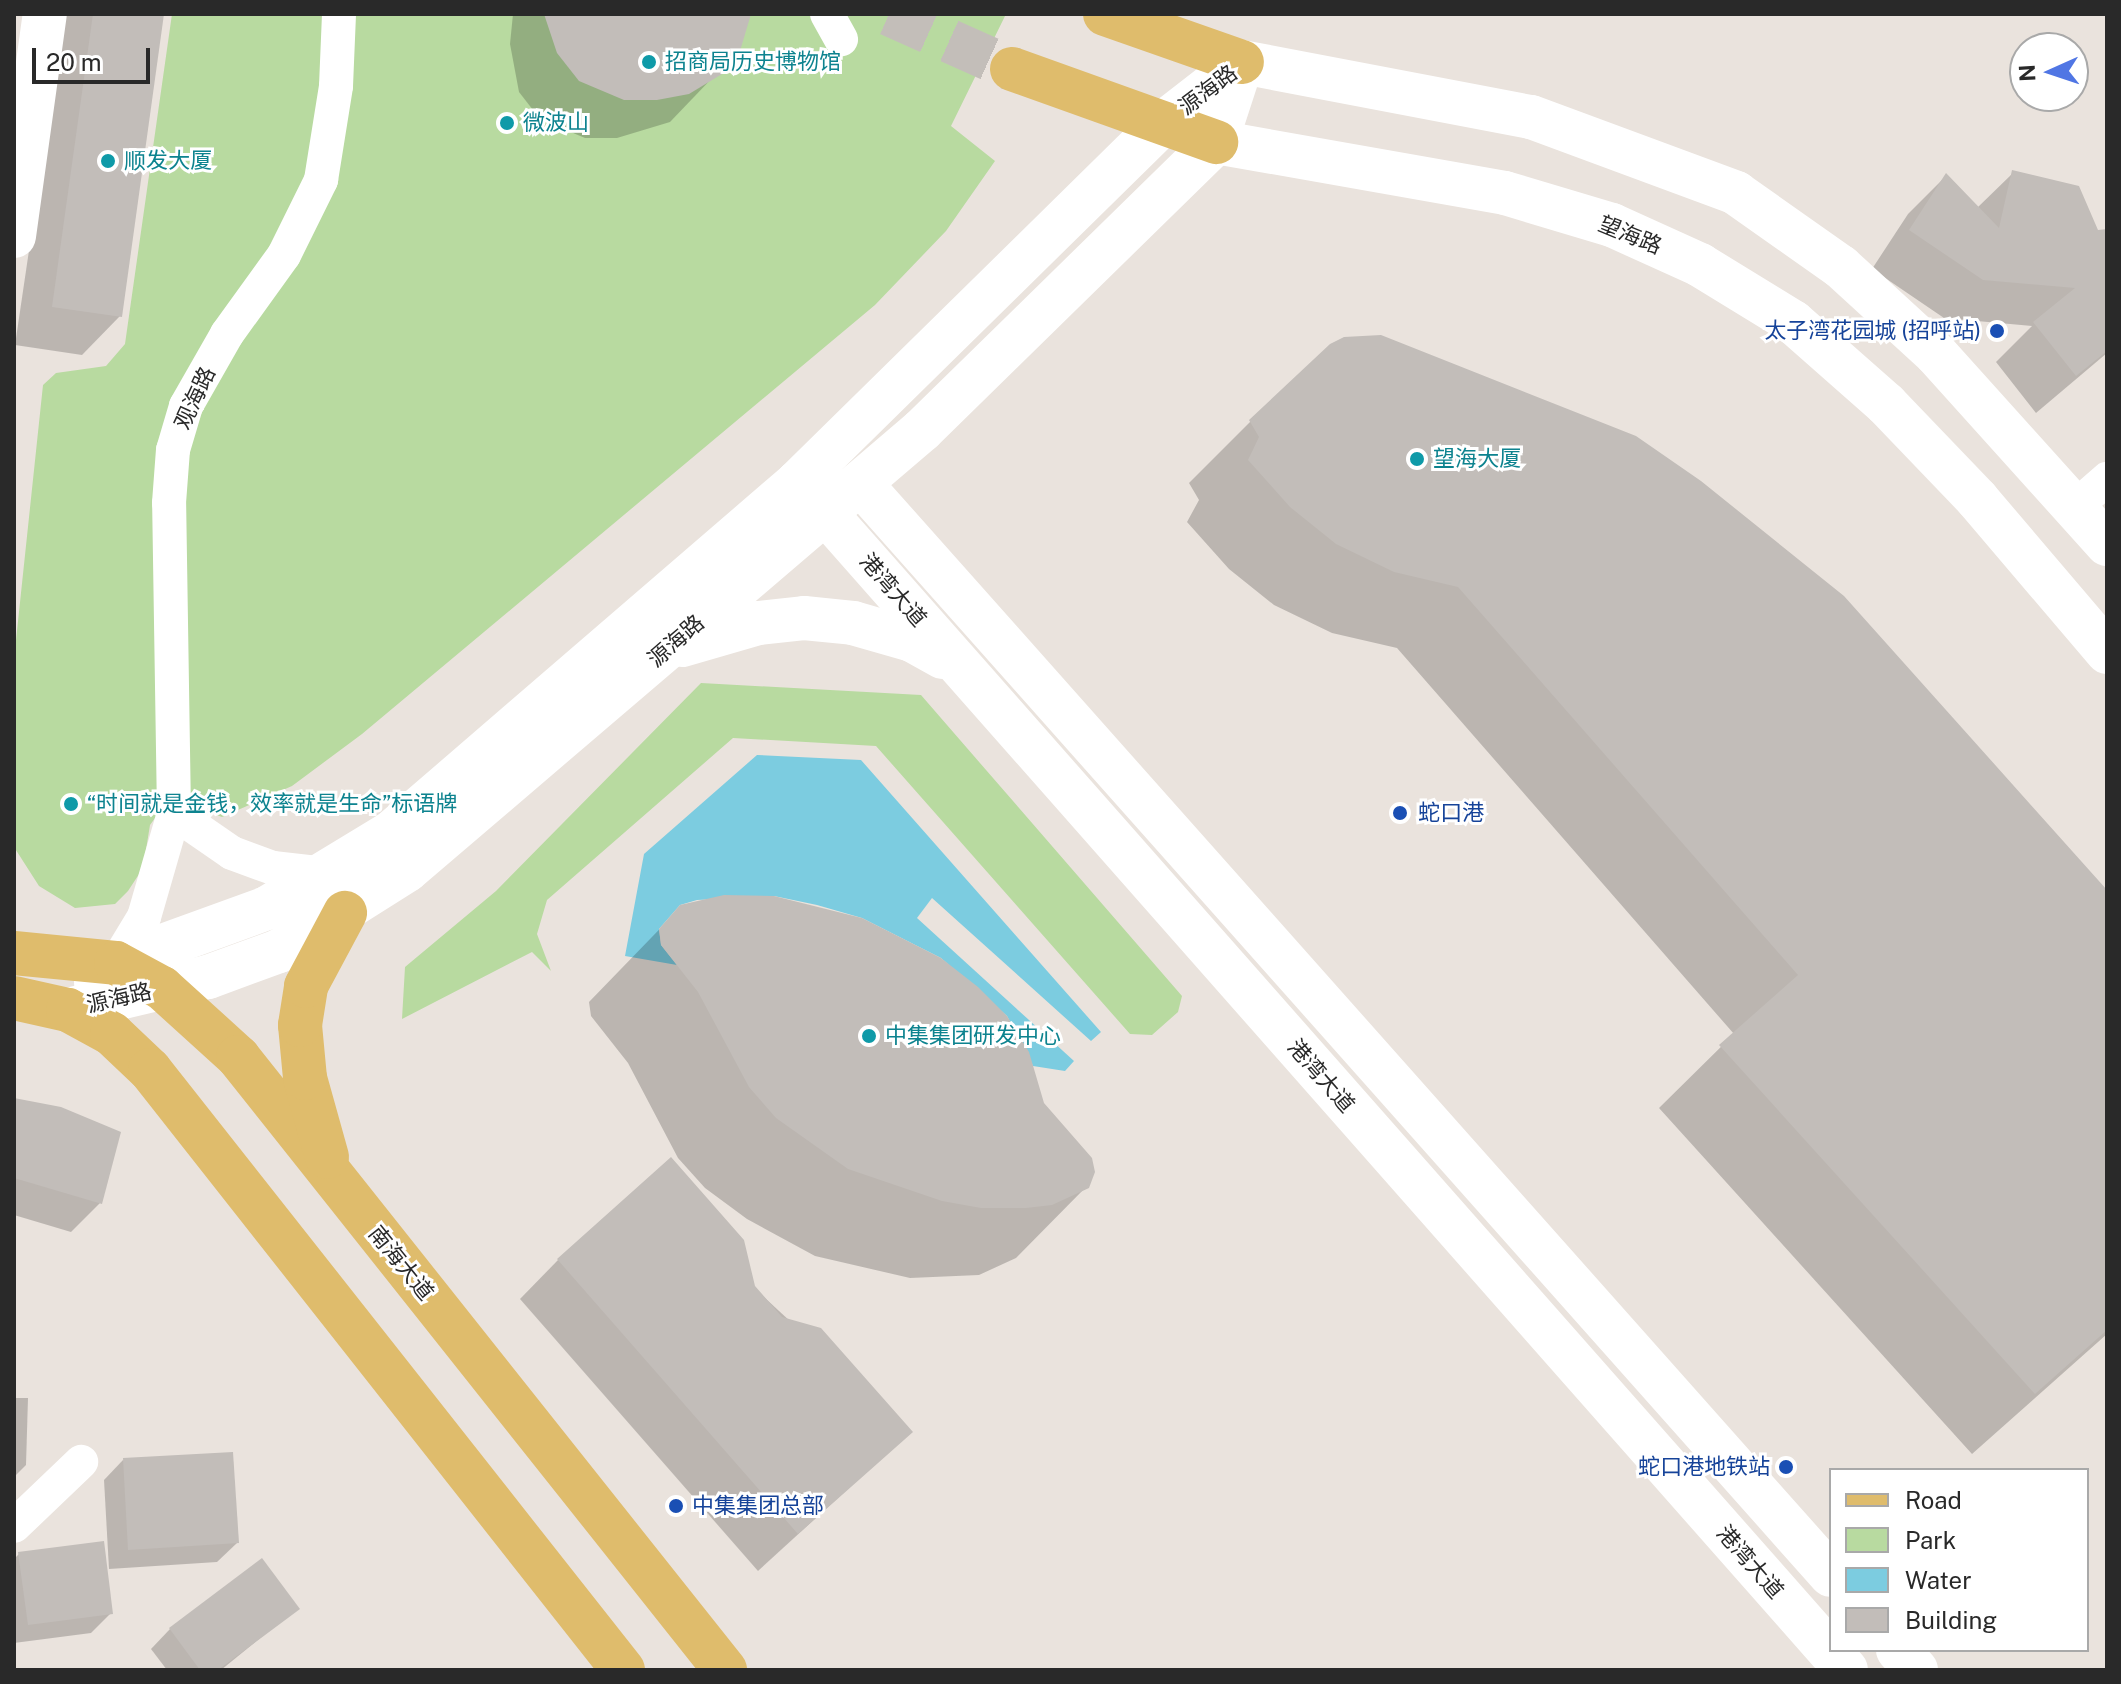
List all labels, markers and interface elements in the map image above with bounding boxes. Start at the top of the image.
scale bar [36,32,154,82]
north arrow [2009,32,2089,112]
text: 20 m [46,48,102,76]
place label: 招商局历史博物馆 [665,49,841,75]
marker: 招商局历史博物馆 [640,53,658,71]
street label: 源海路 [1174,60,1242,120]
text: N [2014,64,2040,82]
place label: 微波山 [523,110,589,136]
marker: 微波山 [498,114,516,132]
place label: 顺发大厦 [124,148,212,174]
marker: 顺发大厦 [99,152,117,170]
street label: 望海路 [1594,210,1666,260]
place label: 太子湾花园城 (招呼站) [1764,318,1981,344]
marker: 太子湾花园城 (招呼站) [1988,322,2006,340]
street label: 观海路 [169,363,221,433]
place label: 望海大厦 [1433,446,1521,472]
marker: 望海大厦 [1408,450,1426,468]
street label: 港湾大道 [854,548,932,632]
street label: 源海路 [642,609,710,673]
place label: “时间就是金钱，效率就是生命”标语牌 [87,791,457,817]
marker: “时间就是金钱，效率就是生命”标语牌 [62,795,80,813]
place label: 蛇口港 [1418,800,1484,826]
marker: 蛇口港 [1389,802,1411,824]
street label: 源海路 [84,978,154,1018]
place label: 中集集团研发中心 [885,1023,1061,1049]
marker: 中集集团研发中心 [860,1027,878,1045]
street label: 港湾大道 [1282,1034,1360,1118]
street label: 南海大道 [363,1220,439,1306]
place label: 蛇口港地铁站 [1638,1454,1770,1480]
marker: 蛇口港地铁站 [1777,1458,1795,1476]
legend [1829,1468,2089,1652]
text: Road [1905,1486,1962,1514]
place label: 中集集团总部 [692,1493,824,1519]
marker: 中集集团总部 [667,1497,685,1515]
street label: 港湾大道 [1711,1520,1789,1604]
text: Park [1905,1526,1956,1554]
text: Water [1905,1566,1972,1594]
text: Building [1905,1606,1997,1634]

